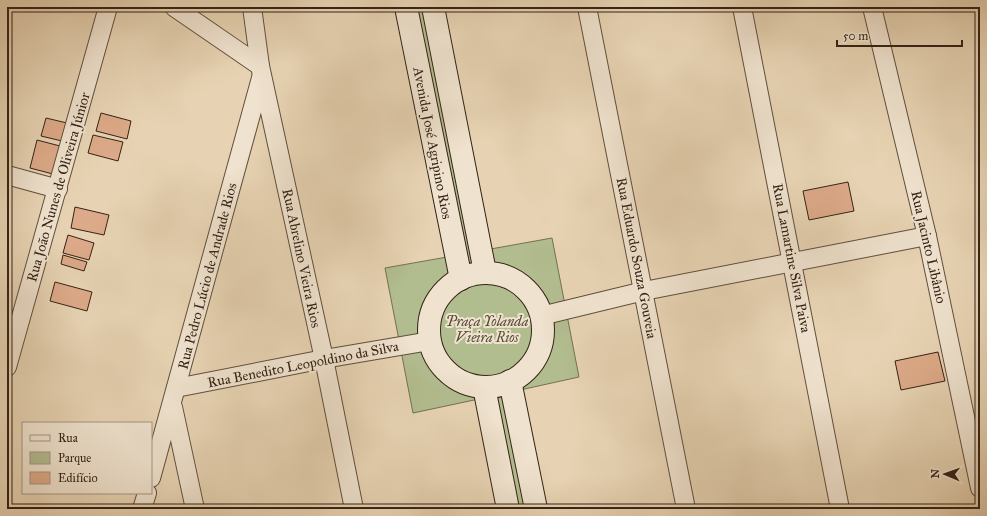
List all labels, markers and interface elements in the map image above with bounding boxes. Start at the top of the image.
scale bar [837,22,962,48]
text: 50 m [843,29,868,43]
street label: Avenida José Agripino Rios [408,65,456,221]
street label: Rua João Nunes de Oliveira Júnior [23,90,95,284]
street label: Rua Eduardo Souza Gouveia [613,176,661,340]
street label: Rua Pedro Lúcio de Andrade Rios [174,181,241,371]
street label: Rua Lamartine Silva Paiva [769,182,814,334]
street label: Rua Abrelino Vieira Rios [278,187,325,329]
street label: Rua Jacinto Libânio [906,189,950,305]
park label: Praça Yolanda Vieira Rios [446,313,529,346]
street label: Rua Benedito Leopoldino da Silva [206,338,400,391]
legend [22,422,152,494]
text: Rua [58,431,79,445]
text: Parque [58,451,91,466]
north arrow [925,454,965,494]
text: N [929,468,942,479]
text: Edifício [58,471,98,485]

